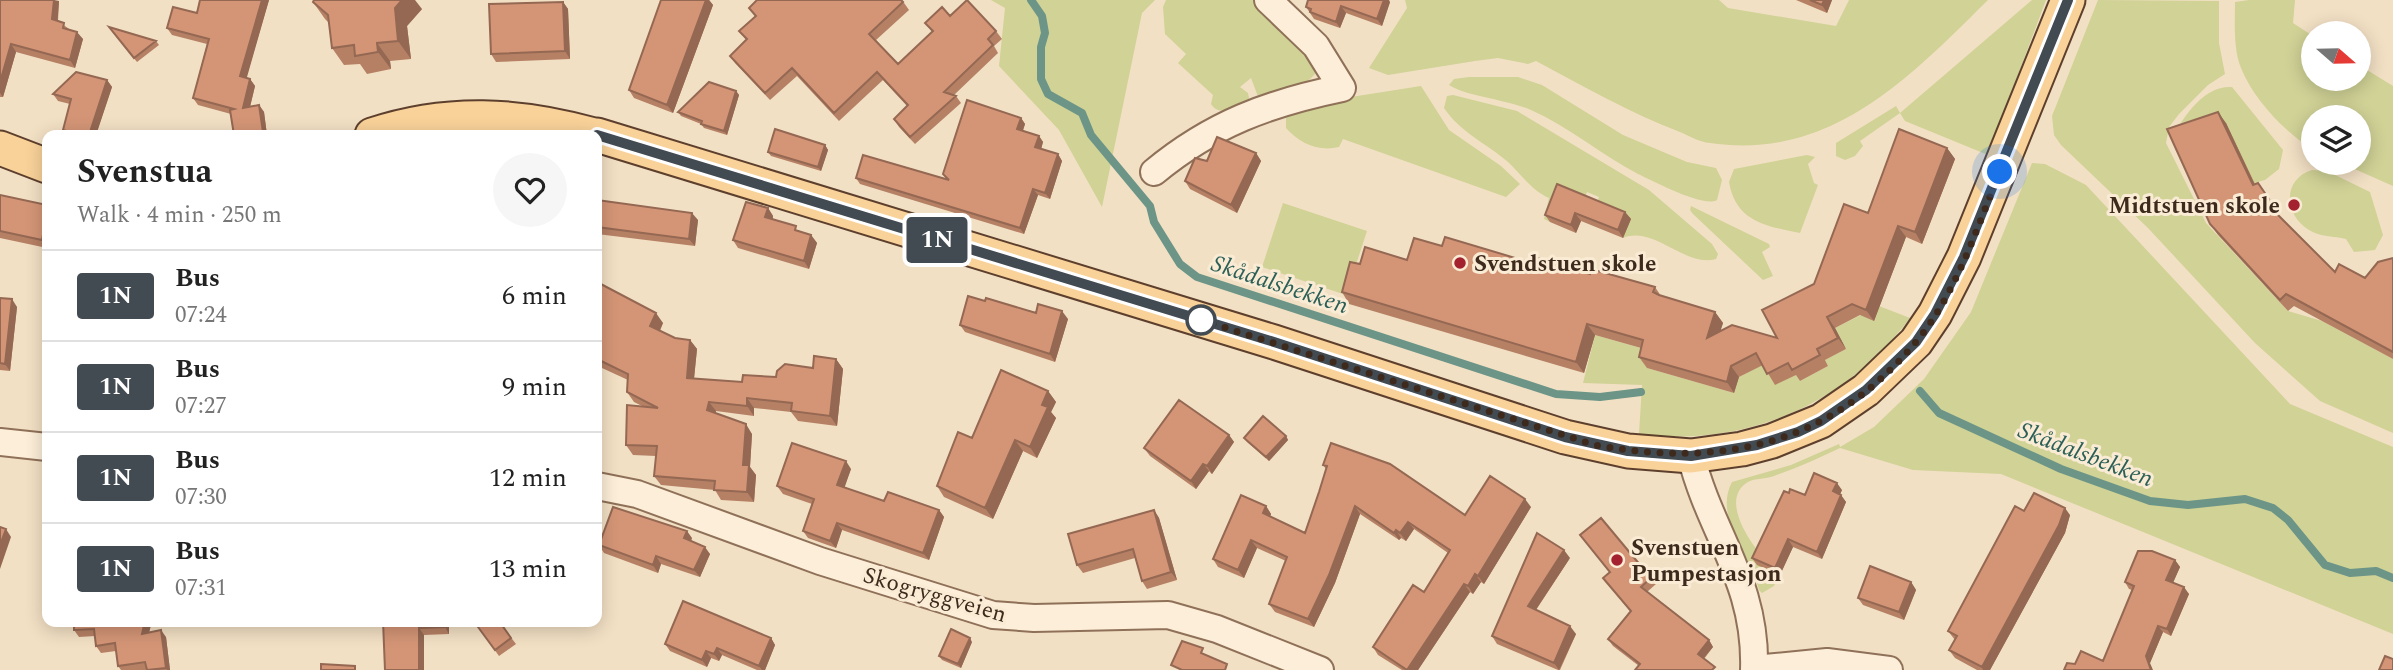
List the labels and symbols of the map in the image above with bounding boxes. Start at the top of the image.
north arrow [2301,21,2371,91]
your location [1982,154,2017,189]
place label: Midtstuen skole [2108,189,2280,224]
marker: Midtstuen skole [2286,197,2302,213]
line badge: 1N [906,217,968,263]
water label: Skådalsbekken [1207,246,1353,324]
place label: Svendstuen skole [1474,247,1656,282]
marker: Svendstuen skole [1452,255,1468,271]
unlabelled marker [1186,305,1216,335]
water label: Skådalsbekken [2013,413,2159,497]
place label: Svenstuen Pumpestasjon [1631,531,1781,592]
marker: Svenstuen Pumpestasjon [1609,552,1625,568]
street label: Skogryggveien [859,558,1011,633]

